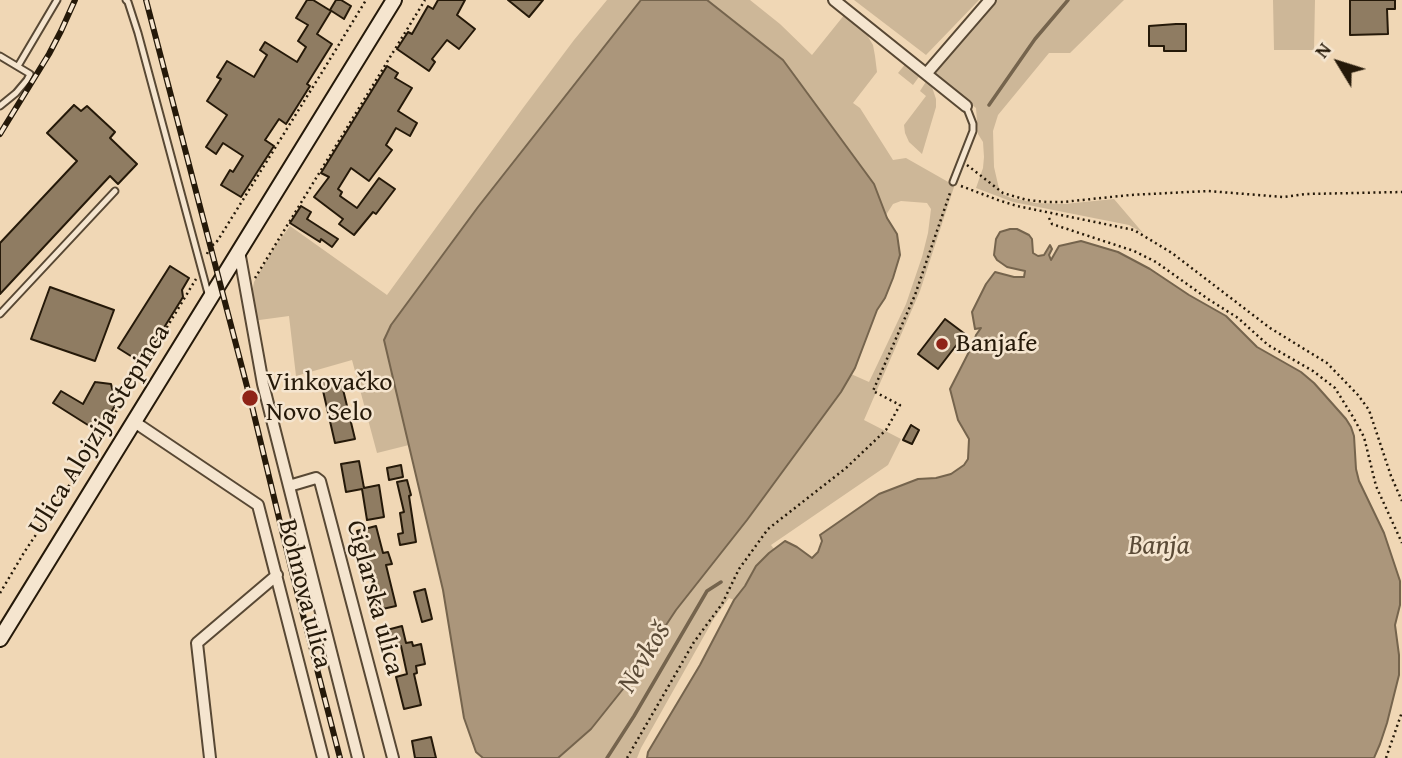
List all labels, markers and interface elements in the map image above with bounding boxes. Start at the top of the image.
north arrow [1304,28,1374,98]
text: N [1308,36,1337,64]
street label: Ulica Alojzija Stepinca [23,319,177,541]
place label: Banjafe [956,328,1037,360]
marker: Banjafe [934,336,950,352]
place label: Vinkovačko Novo Selo [266,367,393,428]
marker: Vinkovačko Novo Selo [240,388,260,408]
street label: Bohnova ulica [270,516,338,672]
street label: Ciglarska ulica [338,517,410,679]
water label: Banja [1128,530,1190,564]
water label: Nevkoš [611,617,679,699]

